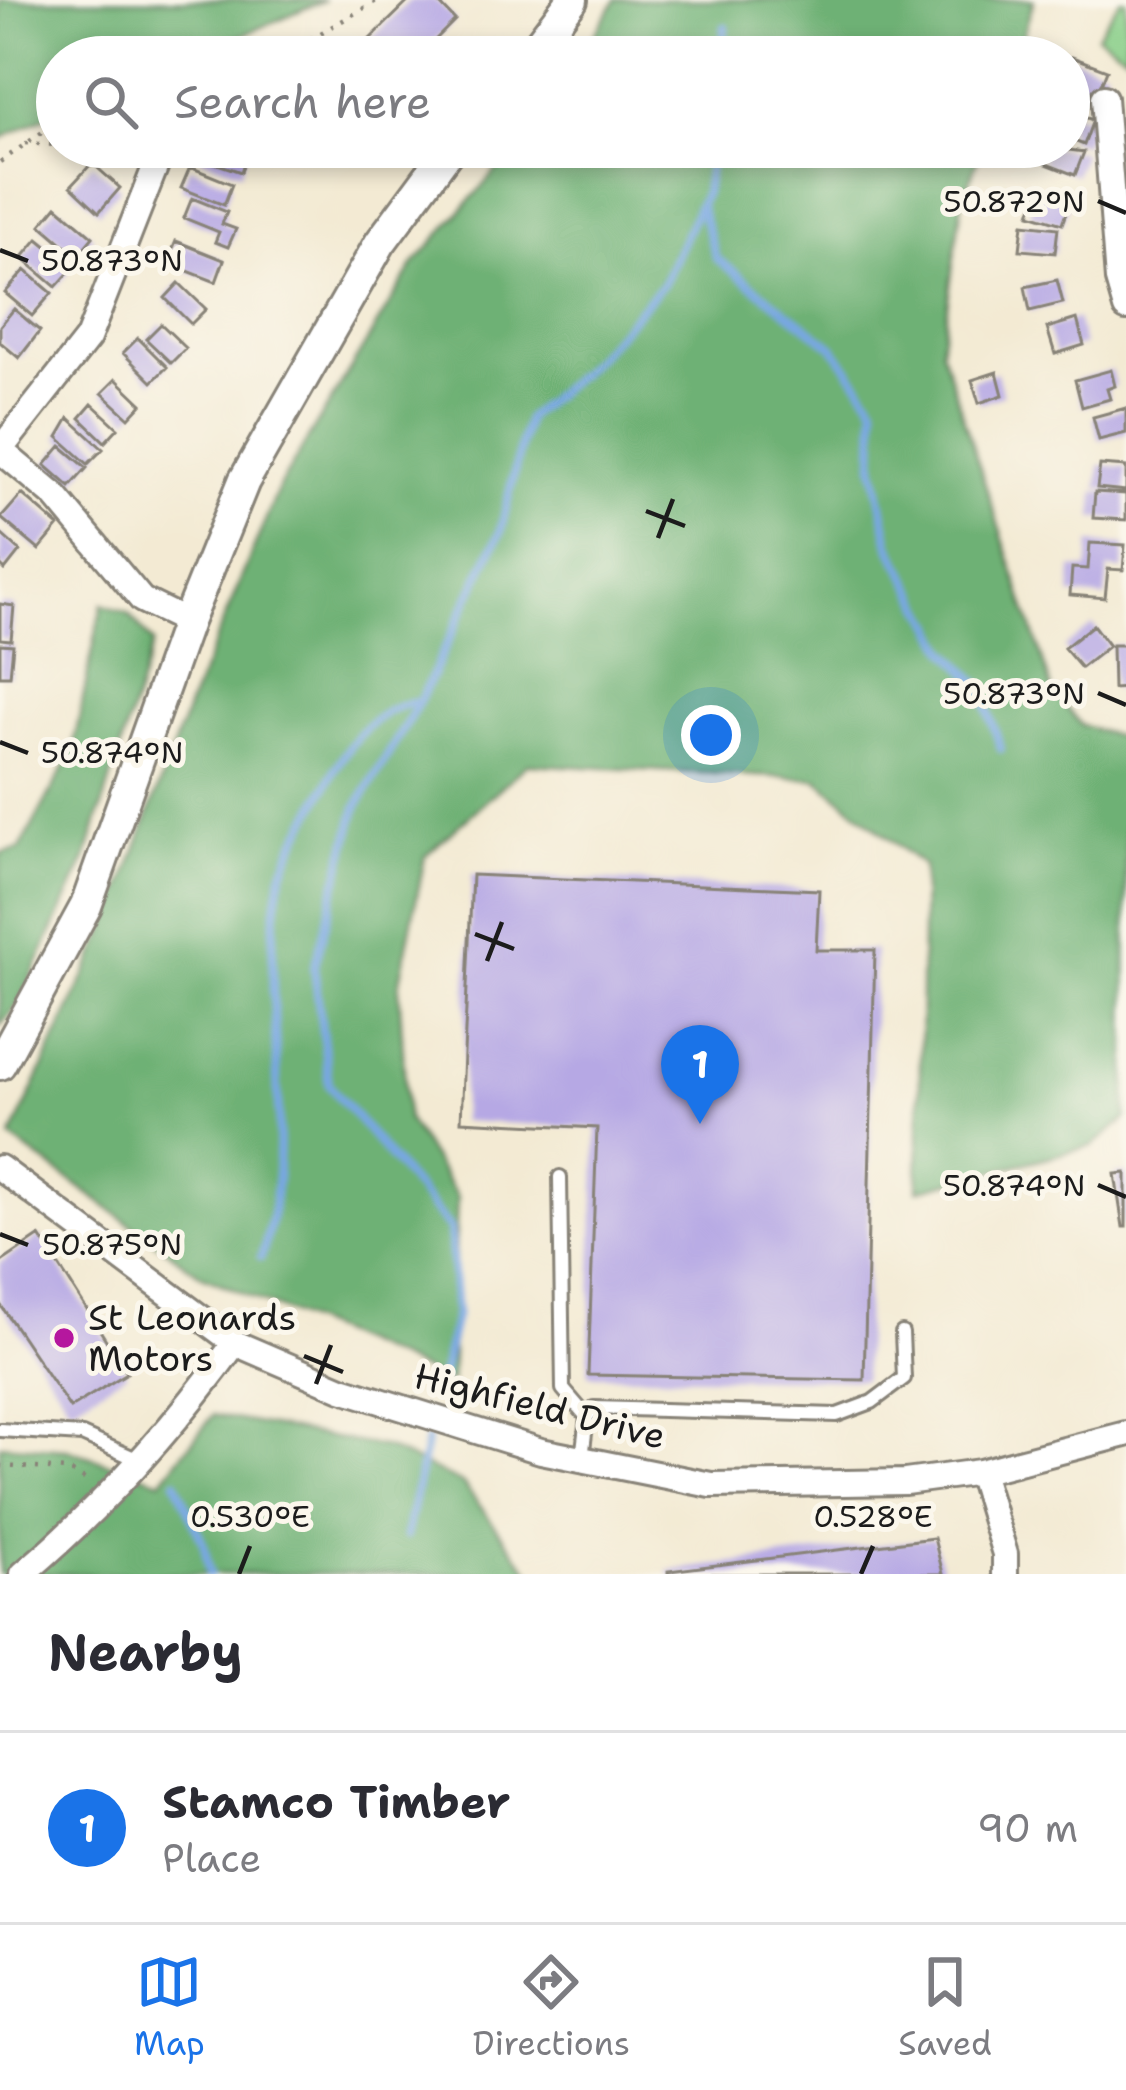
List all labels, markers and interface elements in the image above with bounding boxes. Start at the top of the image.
search box [36,36,1090,168]
icon: search [78,69,144,135]
text: Search here [174,72,431,132]
text: 50.872°N [943,181,1085,222]
text: 50.873°N [41,240,183,281]
text: 50.873°N [943,673,1085,714]
your location [681,705,741,765]
text: 50.874°N [41,732,183,773]
pin: 1 [661,1025,739,1124]
text: 50.874°N [943,1165,1085,1206]
text: 50.875°N [42,1224,182,1265]
place label: St Leonards Motors [88,1293,296,1383]
marker: St Leonards Motors [51,1325,77,1351]
street label: Highfield Drive [409,1351,671,1461]
text: 0.530°E [190,1496,310,1537]
text: 0.528°E [813,1496,933,1537]
text: Nearby [48,1618,243,1686]
text: Stamco Timber [162,1772,510,1832]
text: 1 [78,1802,96,1854]
text: 90 m [977,1802,1078,1854]
text: Place [162,1832,261,1884]
tab: Map [134,1949,205,2066]
tab: Directions [473,1949,630,2066]
tab: Saved [898,1949,992,2066]

